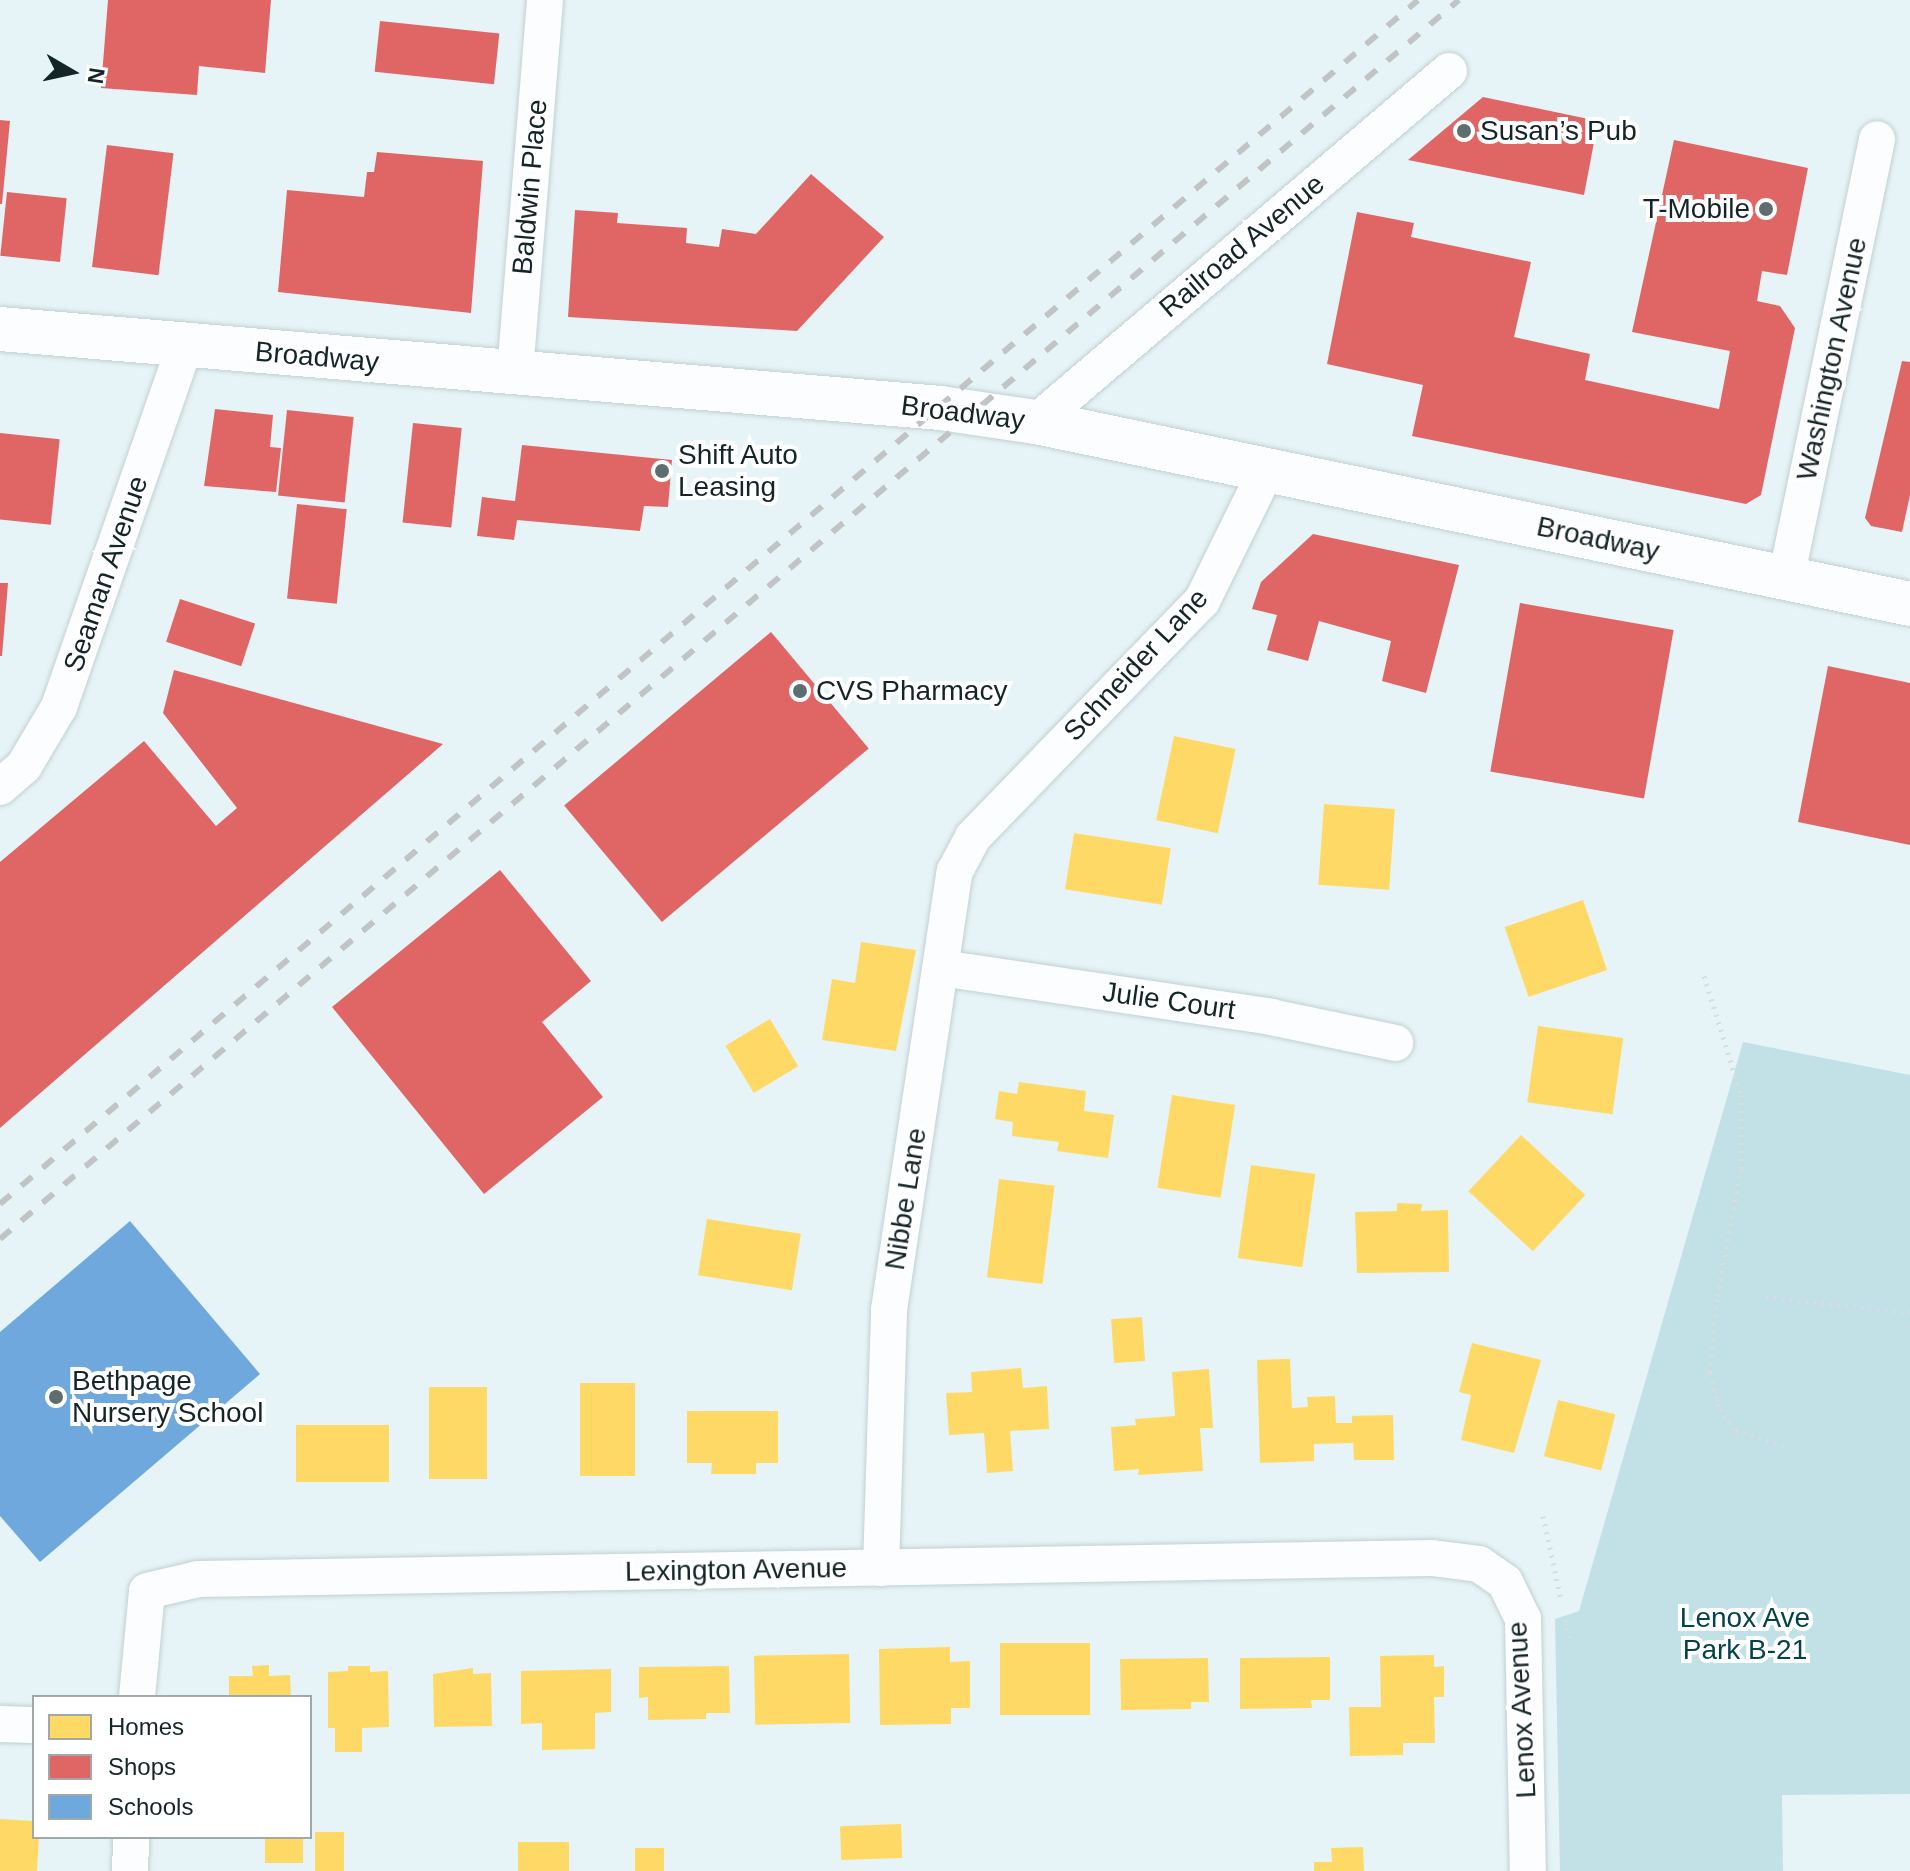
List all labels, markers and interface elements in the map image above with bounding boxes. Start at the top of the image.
north arrow [32,32,112,112]
text: N [83,66,110,86]
street label: Baldwin Place [506,98,554,276]
place label: Susan’s Pub [1480,114,1637,148]
marker: Susan’s Pub [1455,122,1473,140]
street label: Railroad Avenue [1152,167,1332,325]
place label: T-Mobile [1643,192,1750,226]
marker: T-Mobile [1757,200,1775,218]
street label: Washington Avenue [1790,234,1874,484]
street label: Broadway [254,335,380,379]
street label: Broadway [899,389,1027,437]
place label: Shift Auto Leasing [678,438,799,504]
marker: Shift Auto Leasing [653,462,671,480]
street label: Seaman Avenue [56,471,156,677]
street label: Broadway [1534,510,1662,568]
street label: Schneider Lane [1057,582,1215,748]
place label: CVS Pharmacy [816,674,1007,708]
marker: CVS Pharmacy [791,682,809,700]
street label: Julie Court [1100,975,1238,1027]
street label: Nibbe Lane [878,1126,934,1272]
place label: Bethpage Nursery School [72,1364,263,1430]
marker: Bethpage Nursery School [47,1388,65,1406]
street label: Lexington Avenue [624,1551,848,1589]
park label: Lenox Ave Park B-21 [1679,1601,1811,1667]
street label: Lenox Avenue [1501,1620,1543,1800]
legend [32,1695,312,1839]
text: Homes [108,1713,184,1740]
text: Shops [108,1753,176,1780]
text: Schools [108,1793,193,1820]

